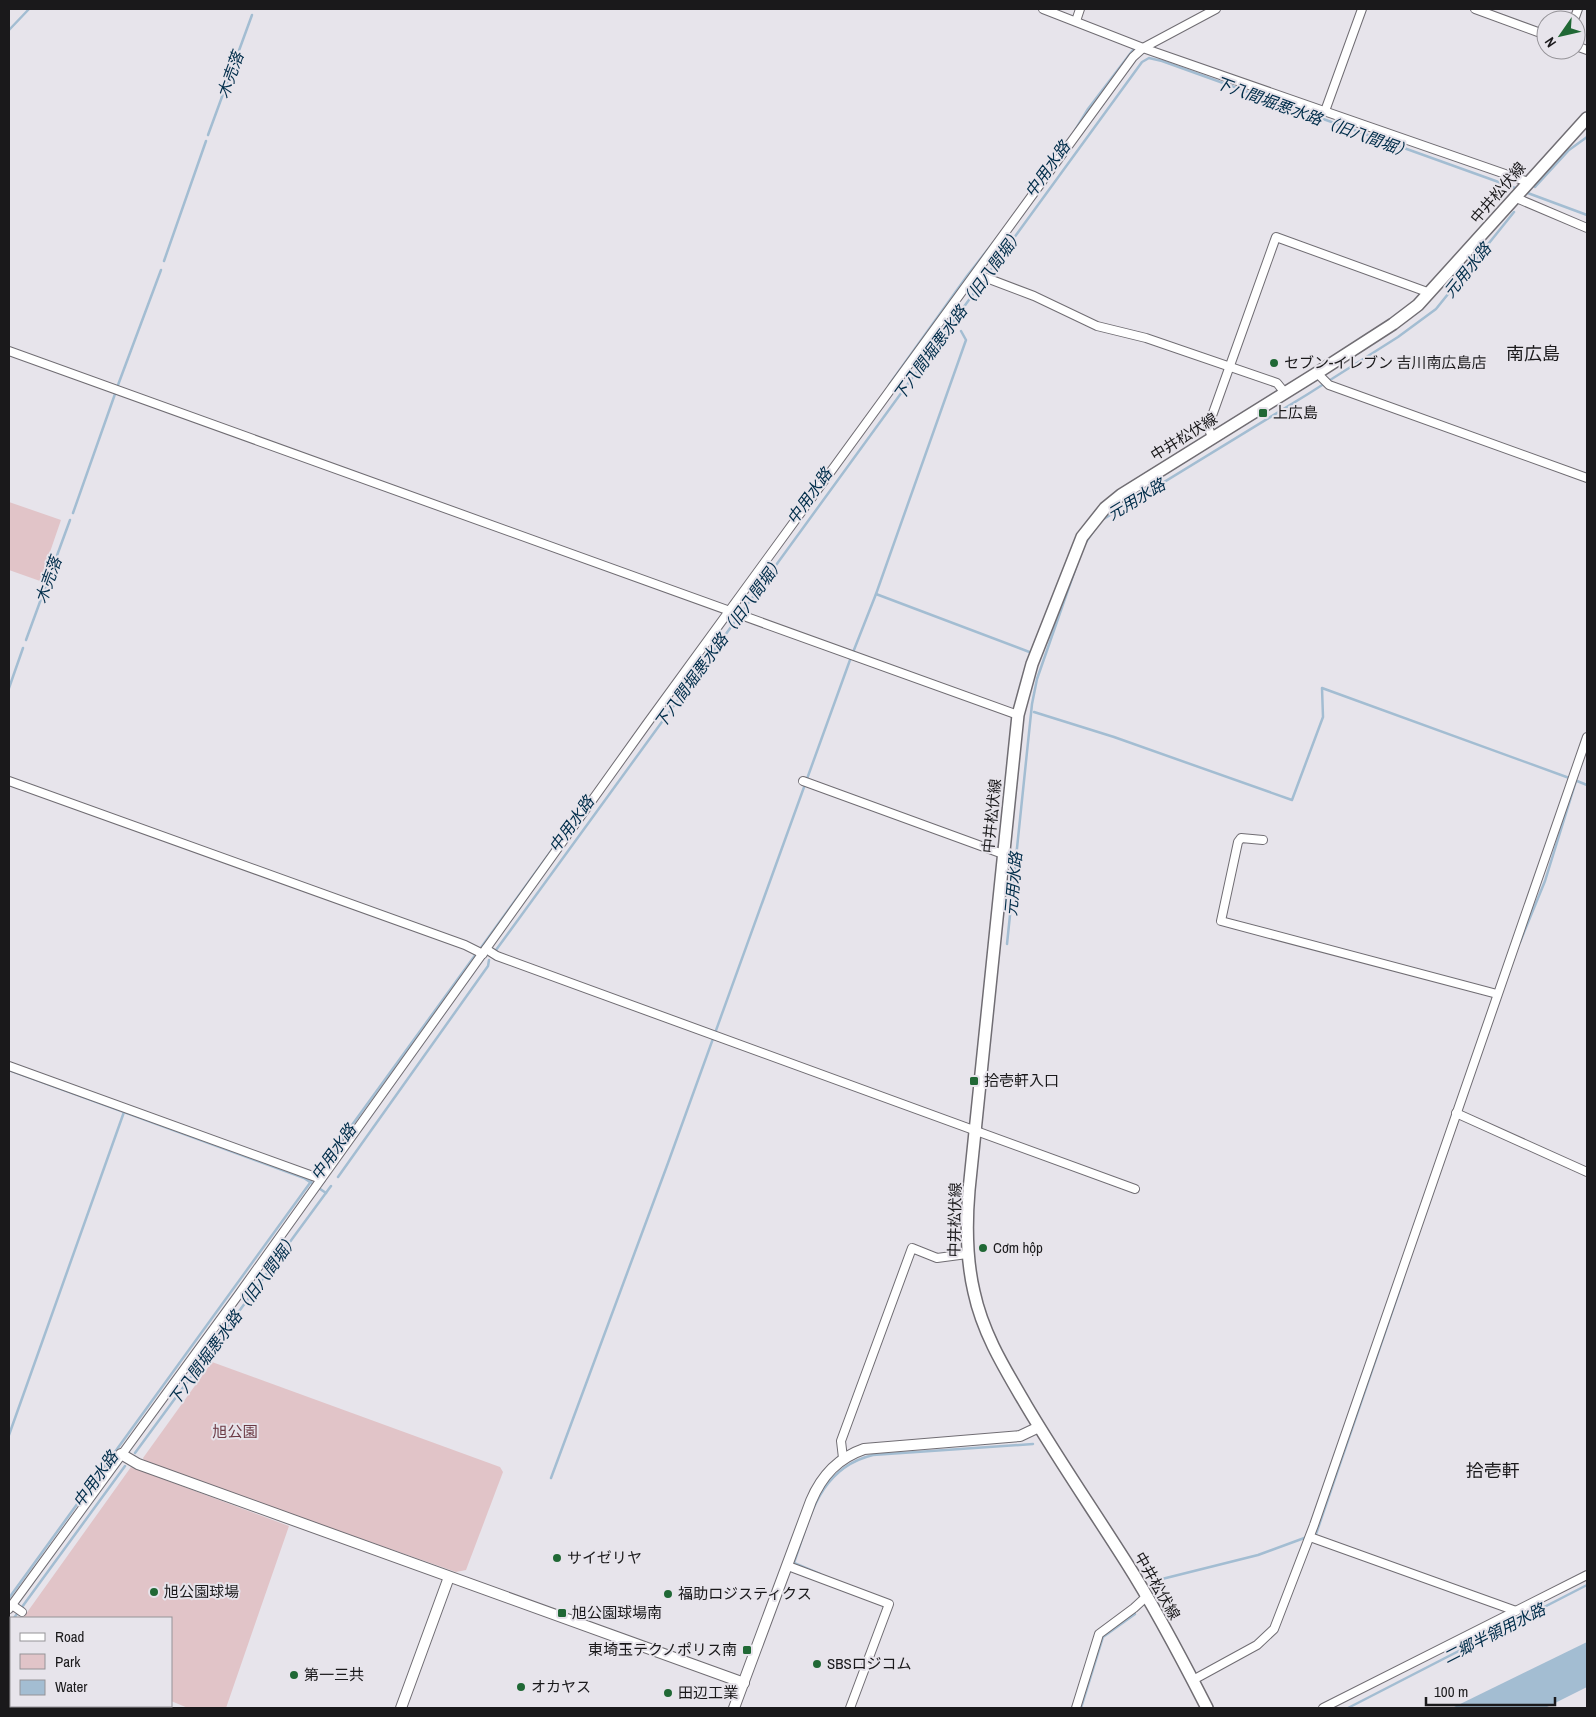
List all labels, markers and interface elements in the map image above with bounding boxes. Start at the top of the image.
north arrow [1536,10,1586,60]
text: N [1540,34,1560,51]
water label: 木売落 [211,46,250,101]
water label: 下八間堀悪水路（旧八間堀） [1213,71,1415,163]
water label: 中用水路 [1019,135,1076,201]
street label: 中井松伏線 [1465,157,1530,228]
water label: 下八間堀悪水路（旧八間堀） [888,223,1028,405]
water label: 元用水路 [1438,237,1497,302]
district label: 南広島 [1506,341,1560,366]
place label: セブン-イレブン 吉川南広島店 [1284,352,1487,373]
marker: セブン-イレブン 吉川南広島店 [1268,357,1280,369]
place label: 上広島 [1273,402,1318,423]
marker: 上広島 [1257,407,1269,419]
street label: 中井松伏線 [1146,408,1221,465]
water label: 中用水路 [781,462,838,528]
water label: 元用水路 [1103,472,1171,525]
water label: 木売落 [29,551,68,606]
water label: 下八間堀悪水路（旧八間堀） [649,551,789,733]
street label: 中井松伏線 [977,778,1006,854]
water label: 中用水路 [543,790,600,856]
water label: 元用水路 [999,849,1027,917]
place label: 拾壱軒入口 [984,1070,1059,1091]
marker: 拾壱軒入口 [968,1075,980,1087]
water label: 中用水路 [305,1118,362,1184]
street label: 中井松伏線 [943,1182,966,1258]
water label: 下八間堀悪水路（旧八間堀） [163,1228,303,1410]
place label: Cơm hộp [993,1237,1043,1258]
marker: Cơm hộp [977,1242,989,1254]
park label: 旭公園 [212,1421,258,1442]
water label: 中用水路 [67,1445,124,1511]
district label: 拾壱軒 [1466,1458,1520,1483]
place label: サイゼリヤ [567,1547,642,1568]
street label: 中井松伏線 [1130,1548,1185,1623]
marker: サイゼリヤ [551,1552,563,1564]
place label: 旭公園球場 [164,1581,239,1602]
place label: 福助ロジスティクス [678,1583,812,1604]
marker: 旭公園球場 [148,1586,160,1598]
marker: 福助ロジスティクス [662,1588,674,1600]
water label: 二郷半領用水路 [1439,1597,1551,1668]
place label: 旭公園球場南 [572,1602,662,1623]
marker: 旭公園球場南 [556,1607,568,1619]
legend [10,1617,172,1707]
text: Road [55,1626,84,1647]
place label: 東埼玉テクノポリス南 [588,1639,737,1660]
marker: 東埼玉テクノポリス南 [741,1644,753,1656]
text: Park [55,1651,81,1672]
place label: SBSロジコム [827,1653,912,1674]
marker: SBSロジコム [811,1658,823,1670]
place label: 第一三共 [304,1664,364,1685]
marker: 第一三共 [288,1669,300,1681]
scale bar [1426,1674,1555,1706]
text: Water [55,1676,87,1697]
place label: オカヤス [531,1676,591,1697]
marker: オカヤス [515,1681,527,1693]
text: 100 m [1434,1681,1468,1702]
place label: 田辺工業 [678,1682,738,1703]
marker: 田辺工業 [662,1687,674,1699]

